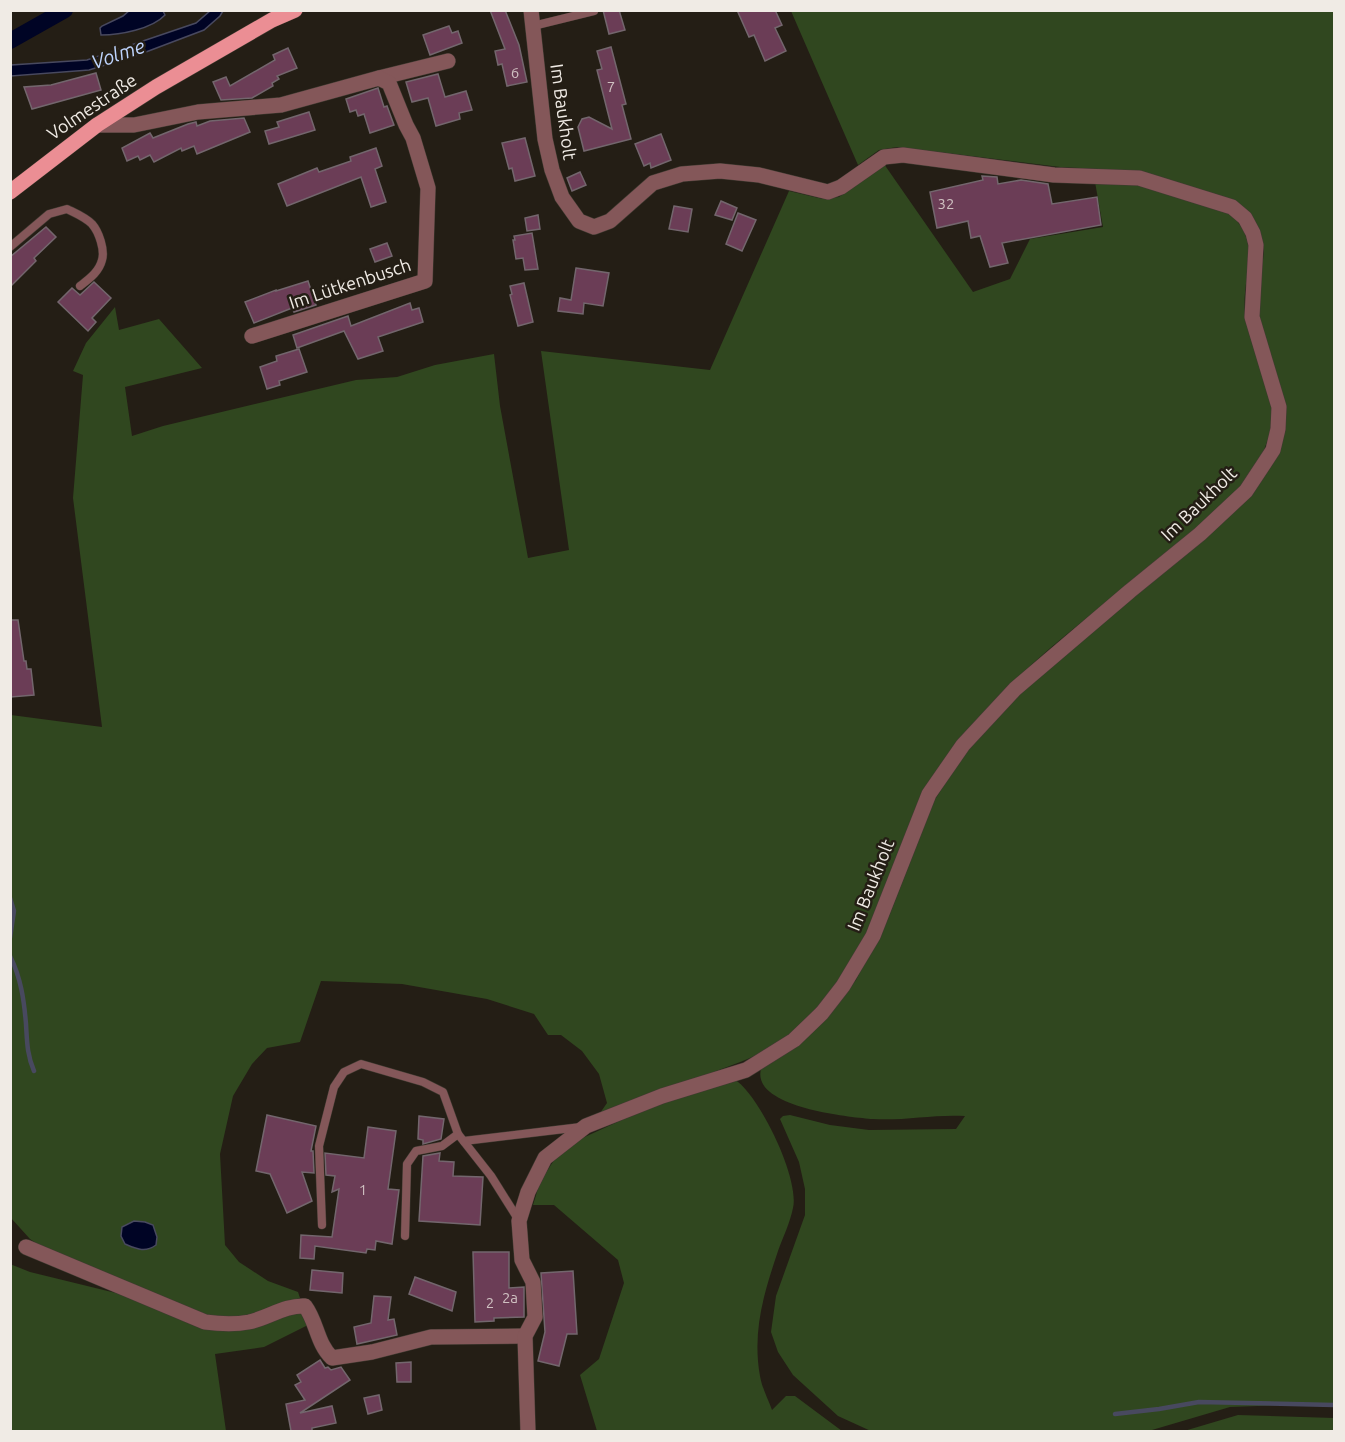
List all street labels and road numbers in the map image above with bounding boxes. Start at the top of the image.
street label: Im Baukholt [547,62,581,161]
street label: Volmestraße [43,69,140,143]
street label: Im Lütkenbusch [286,254,413,312]
street label: Im Baukholt [1156,462,1240,544]
street label: Im Baukholt [843,836,897,933]

